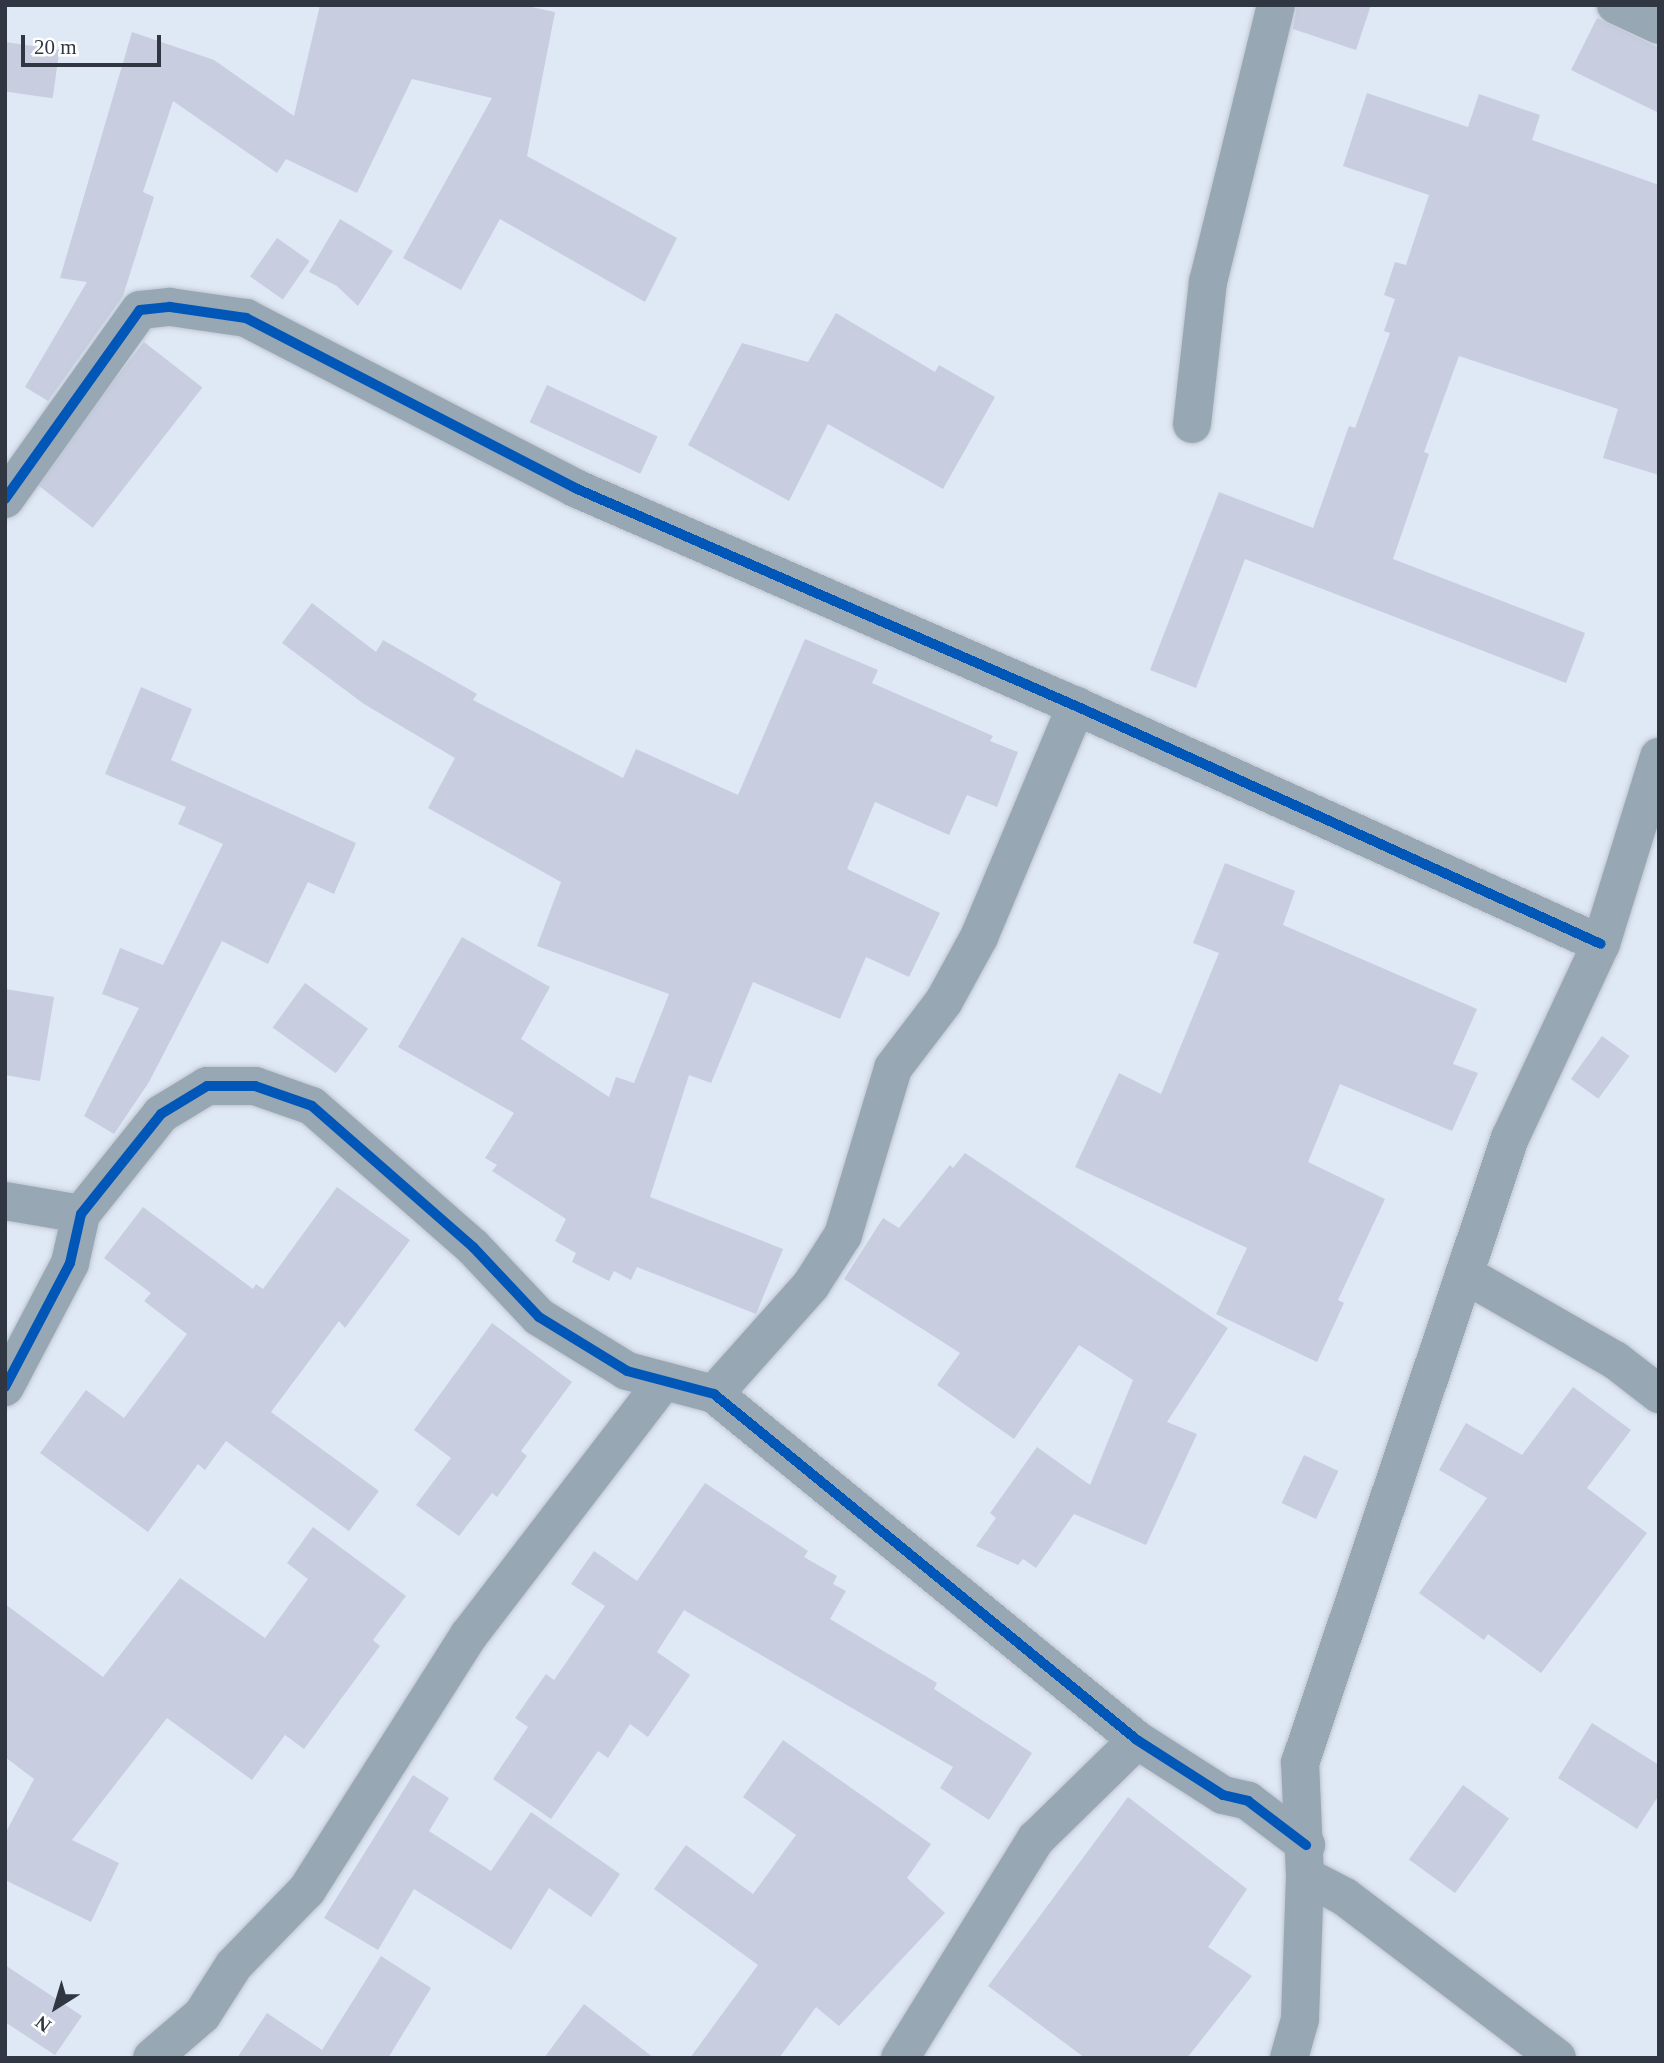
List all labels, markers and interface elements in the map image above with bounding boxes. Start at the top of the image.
scale bar [24,21,164,65]
text: 20 m [34,35,77,59]
north arrow [21,1972,91,2042]
text: N [31,2012,55,2037]

